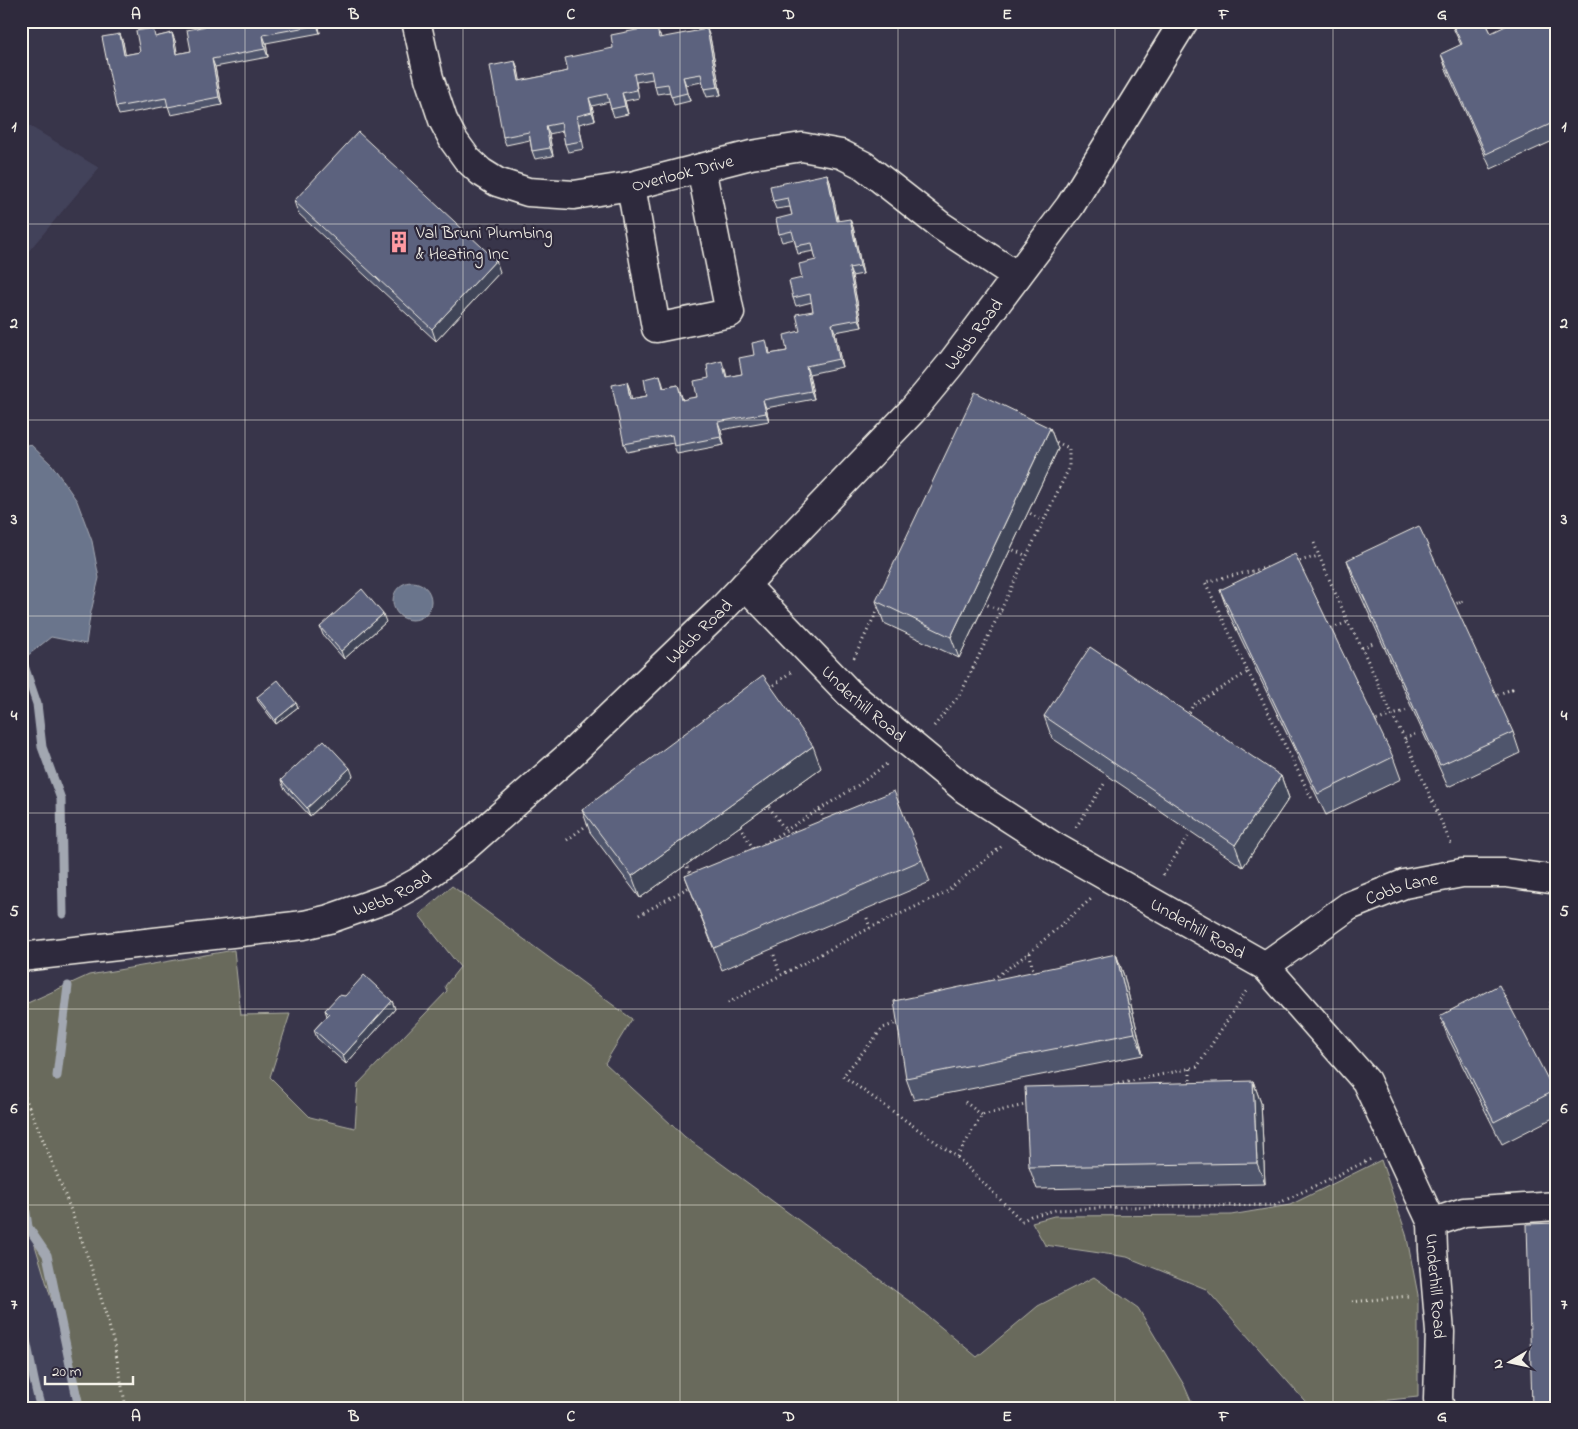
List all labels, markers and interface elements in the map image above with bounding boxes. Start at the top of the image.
text: A [131,3,141,27]
text: B [348,3,360,27]
text: C [567,3,576,27]
text: D [782,3,795,27]
text: E [1002,3,1012,27]
text: F [1218,3,1230,27]
text: G [1437,3,1447,27]
text: 1 [11,115,17,139]
text: 1 [1561,115,1567,139]
street label: Overlook Drive [629,149,737,200]
place label: Val Bruni Plumbing & Heating Inc [415,221,553,269]
building icon: Val Bruni Plumbing & Heating Inc [386,229,412,255]
street label: Webb Road [939,294,1011,377]
text: 2 [9,312,18,336]
text: 2 [1559,312,1568,336]
text: 3 [10,508,18,532]
text: 3 [1560,508,1568,532]
street label: Webb Road [661,594,740,671]
street label: Underhill Road [814,660,911,750]
text: 4 [10,704,18,728]
text: 4 [1560,704,1568,728]
street label: Webb Road [350,865,438,924]
street label: Cobb Lane [1362,867,1441,913]
street label: Underhill Road [1145,892,1249,967]
text: 5 [9,900,19,924]
text: 5 [1559,900,1569,924]
text: 6 [9,1097,18,1121]
text: 6 [1559,1097,1568,1121]
street label: Underhill Road [1417,1233,1451,1339]
text: 7 [11,1293,18,1317]
text: 7 [1561,1293,1568,1317]
north arrow [1486,1336,1536,1386]
scale bar [45,1354,132,1386]
text: N [1488,1357,1510,1370]
text: 20 m [52,1361,82,1383]
text: A [131,1405,141,1429]
text: B [348,1405,360,1429]
text: C [567,1405,576,1429]
text: D [782,1405,795,1429]
text: E [1002,1405,1012,1429]
text: F [1218,1405,1230,1429]
text: G [1437,1405,1447,1429]

